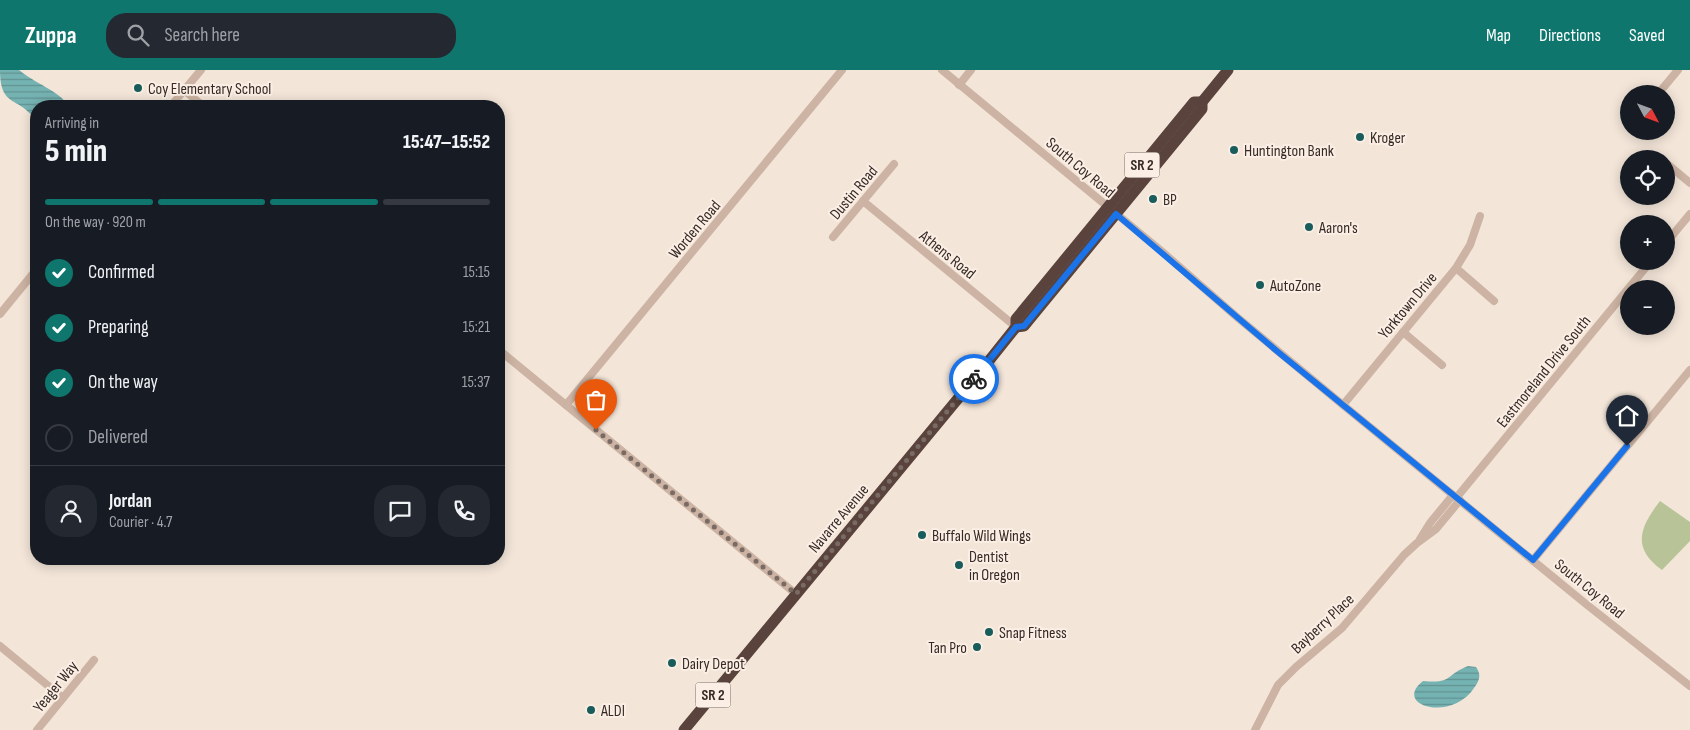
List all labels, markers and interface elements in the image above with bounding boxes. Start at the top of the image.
search box [106,13,456,58]
text: Zuppa [25,21,76,50]
icon: search [124,21,152,49]
text: Search here [164,24,240,47]
text: Map [1486,25,1511,46]
text: Directions [1539,25,1601,46]
text: Saved [1629,25,1665,46]
place label: Coy Elementary School [148,80,271,99]
marker: Coy Elementary School [132,82,144,94]
north arrow [1620,85,1675,140]
map controls [1620,85,1675,335]
text: Arriving in [45,114,99,133]
place label: Kroger [1370,129,1406,148]
text: 15:47–15:52 [403,131,490,154]
marker: Kroger [1354,131,1366,143]
text: 5 min [45,132,107,171]
street label: South Coy Road [1042,134,1118,202]
place label: Huntington Bank [1244,142,1334,161]
marker: Huntington Bank [1228,144,1240,156]
button: locate [1620,150,1675,205]
road number: SR 2 [1124,152,1160,178]
street label: Dustin Road [826,162,882,224]
place label: BP [1163,191,1177,210]
marker: BP [1147,193,1159,205]
street label: Worden Road [665,197,725,263]
text: On the way · 920 m [45,213,146,232]
button: + [1620,215,1675,270]
place label: Aaron's [1318,219,1358,238]
marker: Aaron's [1303,221,1315,233]
street label: Athens Road [914,226,979,284]
icon: check [45,259,73,287]
text: Confirmed [88,261,155,284]
text: 15:15 [463,263,490,282]
street label: Yorktown Drive [1375,269,1441,343]
place label: AutoZone [1269,277,1321,296]
marker: AutoZone [1254,279,1266,291]
button: − [1620,280,1675,335]
street label: Eastmoreland Drive South [1493,312,1595,432]
icon: check [45,314,73,342]
text: Preparing [88,316,149,339]
text: 15:21 [463,318,490,337]
courier [949,354,999,404]
icon: bike [960,365,988,393]
icon: check [45,369,73,397]
text: On the way [88,371,158,394]
text: 15:37 [462,373,490,392]
pin [575,379,617,430]
icon: bag [582,386,610,414]
pin [1606,395,1648,446]
icon: home [1613,402,1641,430]
text: Delivered [88,426,148,449]
street label: Navarre Avenue [805,481,873,557]
button: person [45,485,97,537]
button: chat [374,485,426,537]
button: phone [438,485,490,537]
text: Jordan [109,490,152,513]
text: Courier · 4.7 [109,513,172,532]
place label: Buffalo Wild Wings [932,527,1031,546]
marker: Buffalo Wild Wings [916,529,928,541]
place label: Dentist in Oregon [969,548,1020,585]
street label: South Coy Road [1550,555,1628,623]
marker: Dentist in Oregon [953,559,965,571]
street label: Bayberry Place [1288,590,1358,658]
place label: Snap Fitness [999,624,1067,643]
marker: Snap Fitness [983,626,995,638]
place label: Tan Pro [928,639,967,658]
marker: Tan Pro [971,641,983,653]
place label: Dairy Depot [682,655,745,674]
street label: Yeager Way [30,657,83,716]
marker: Dairy Depot [666,657,678,669]
road number: SR 2 [696,682,730,708]
place label: ALDI [600,702,625,721]
marker: ALDI [585,704,597,716]

